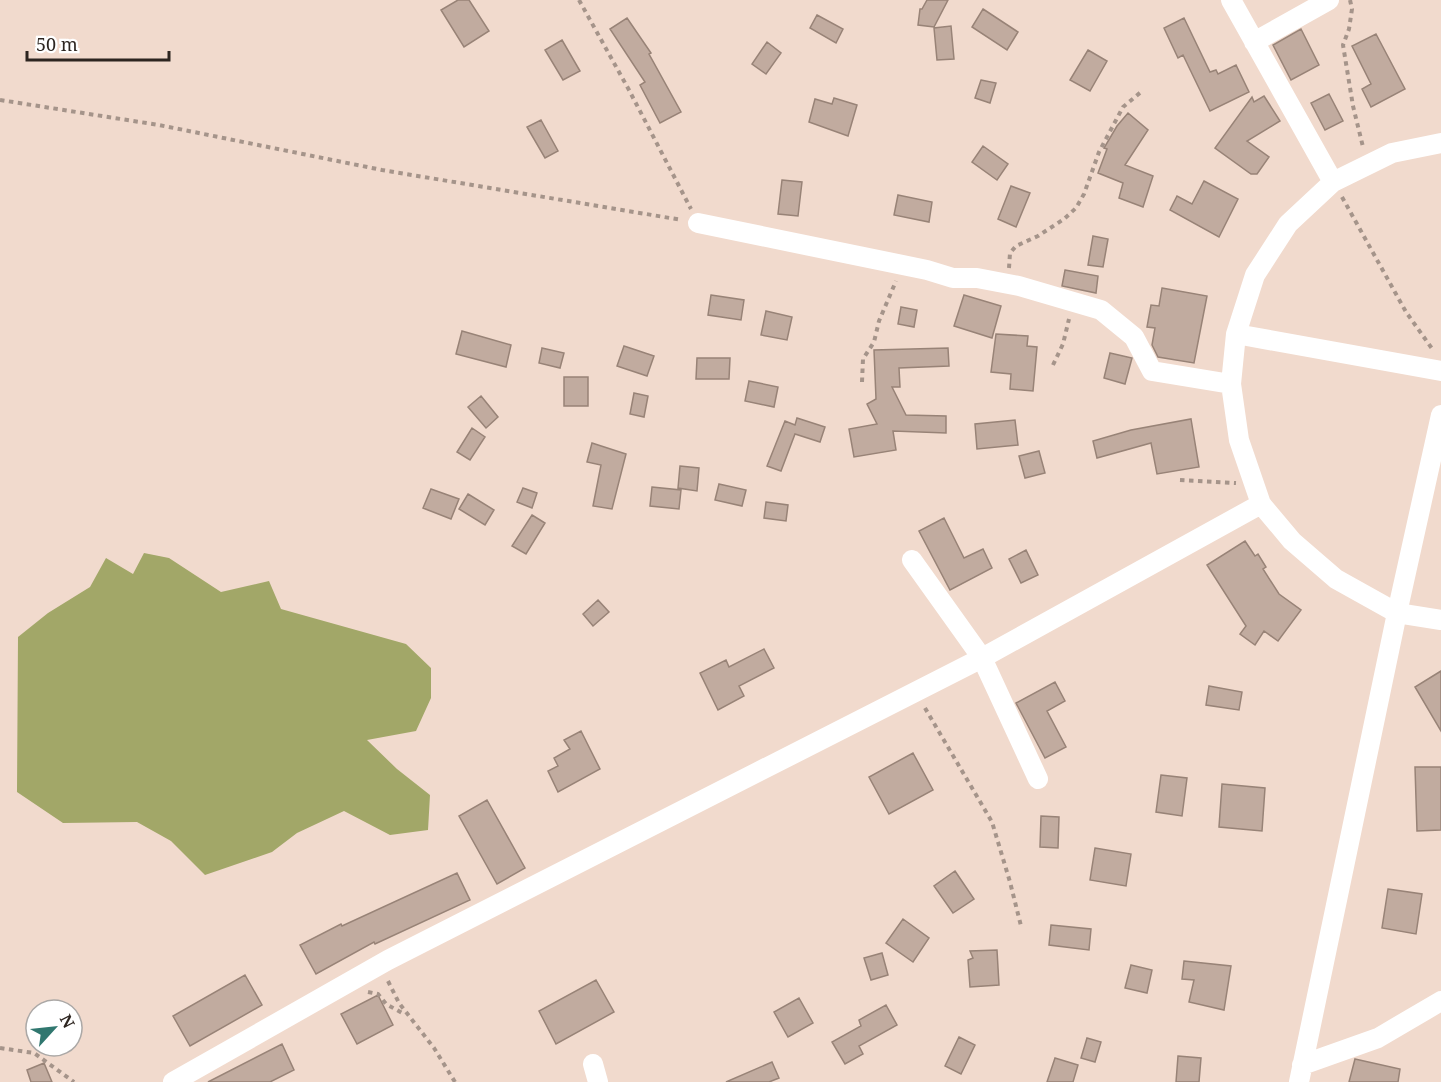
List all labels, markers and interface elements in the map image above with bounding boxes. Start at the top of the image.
scale bar [27,24,170,62]
text: 50 m [36,32,78,56]
north arrow [24,998,84,1058]
text: N [55,1011,80,1032]

